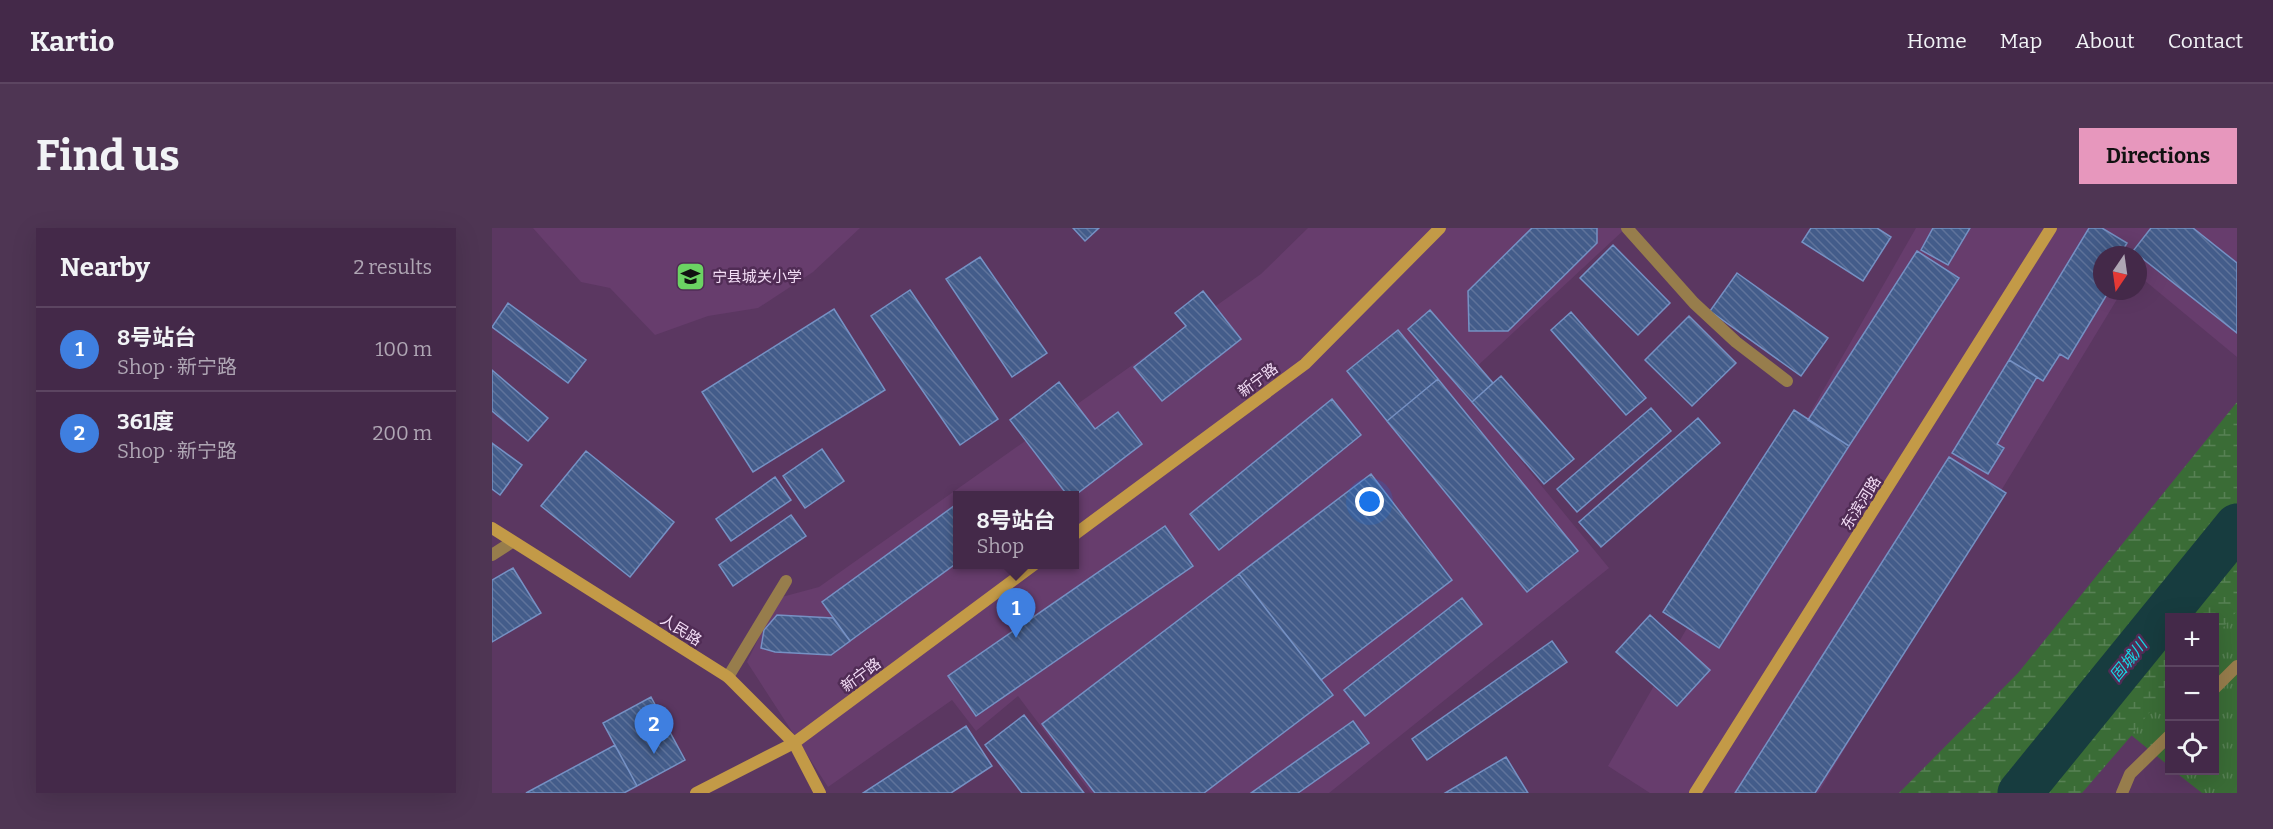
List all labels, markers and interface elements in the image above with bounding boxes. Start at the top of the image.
text: Kartio [30,25,114,58]
text: Home [1907,28,1967,54]
text: Map [2000,28,2042,54]
text: About [2075,28,2135,54]
text: Contact [2168,28,2243,54]
button: Directions [2079,128,2237,184]
text: Find us [36,131,180,181]
north arrow [2093,246,2147,300]
text: Nearby [60,252,150,283]
text: 2 results [353,255,432,279]
school or university icon: 宁县城关小学 [675,261,707,293]
place label: 宁县城关小学 [712,268,802,286]
text: 8号站台 [117,324,196,351]
text: 1 [75,337,84,361]
text: 100 m [375,337,432,361]
text: Shop · 新宁路 [117,355,237,379]
street label: 新宁路 [1235,359,1281,401]
text: 361度 [117,408,174,435]
text: 2 [74,421,85,445]
text: 200 m [372,421,432,445]
text: Shop · 新宁路 [117,439,237,463]
street label: 东滨河路 [1837,473,1885,533]
your location [1355,487,1384,516]
popup [953,491,1079,569]
text: 8号站台 [976,507,1056,534]
text: Shop [976,534,1024,558]
pin: 1 [996,588,1036,638]
street label: 人民路 [657,610,705,650]
map controls [2165,613,2219,775]
button: + [2165,613,2219,667]
water label: 固城川 [2106,634,2152,685]
street label: 新宁路 [838,654,884,696]
button: − [2165,667,2219,721]
pin: 2 [634,704,674,754]
button: locate [2165,721,2219,775]

